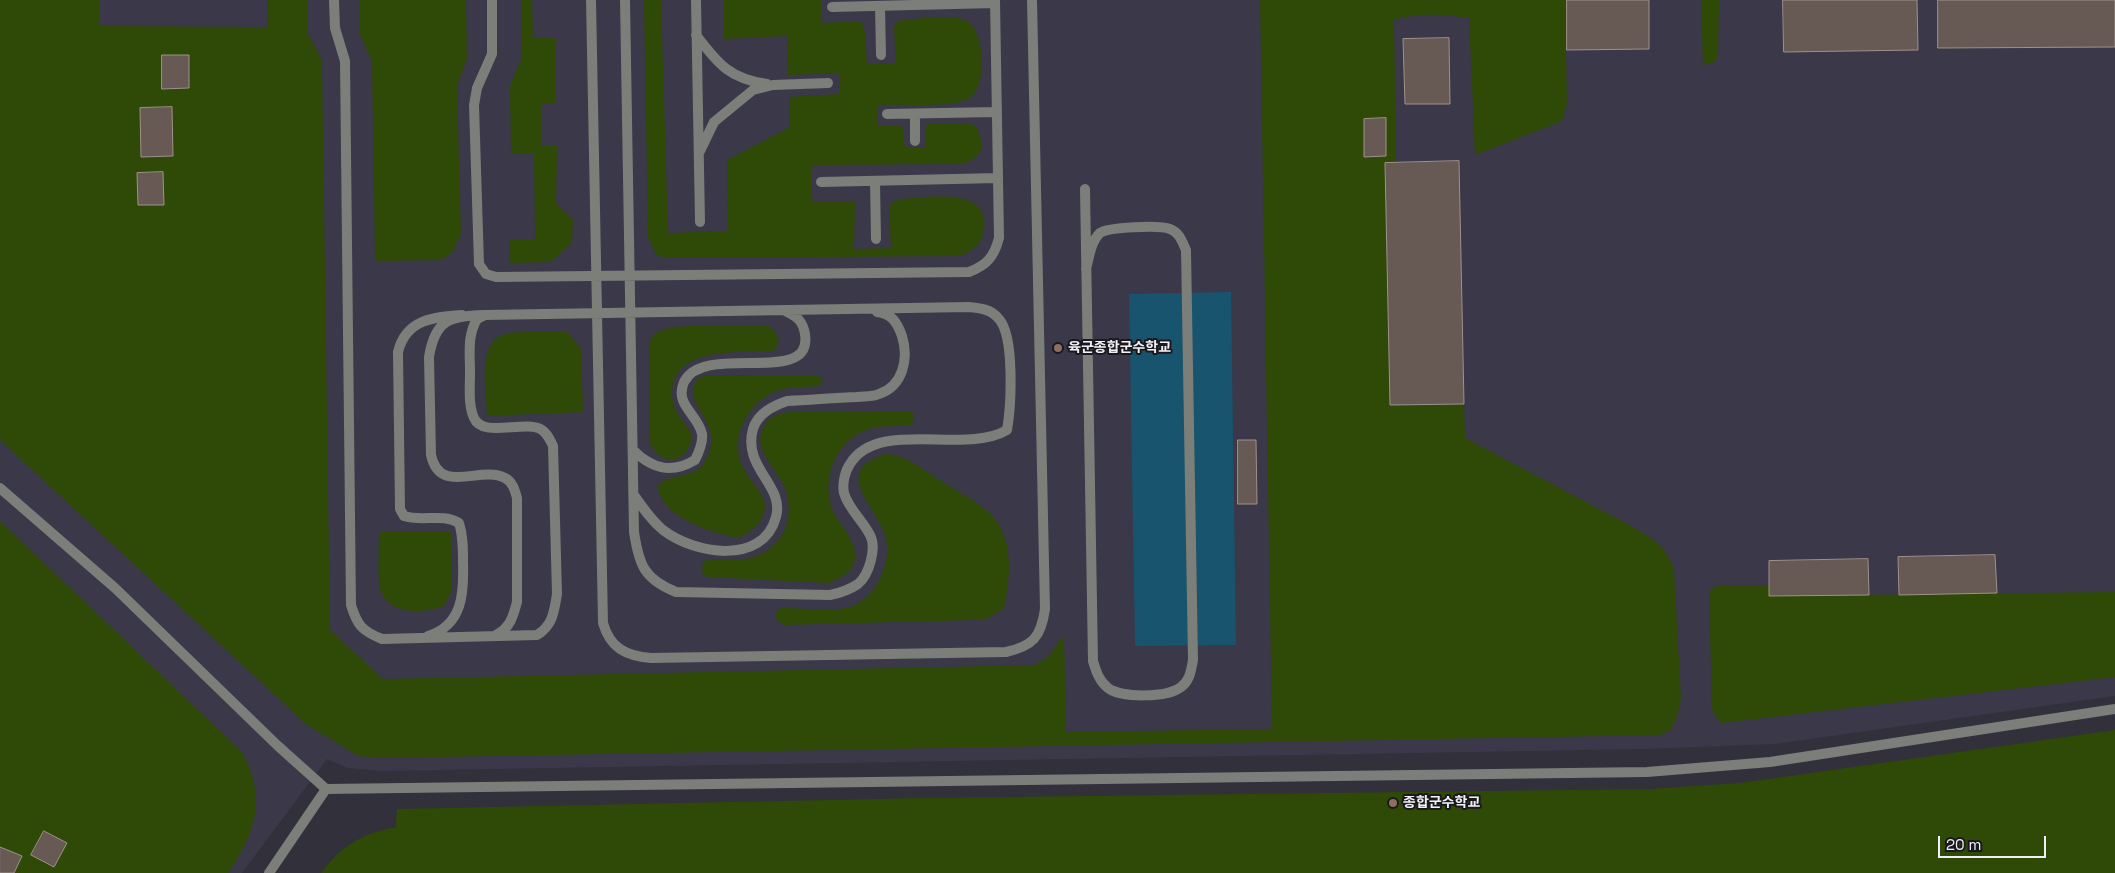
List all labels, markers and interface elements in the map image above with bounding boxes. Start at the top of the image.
place label: 육군종합군수학교 [1068,340,1171,356]
marker: 육군종합군수학교 [1052,342,1064,354]
place label: 종합군수학교 [1403,795,1480,811]
marker: 종합군수학교 [1387,797,1399,809]
scale bar [1940,826,2048,858]
text: 20 m [1946,835,1981,854]

